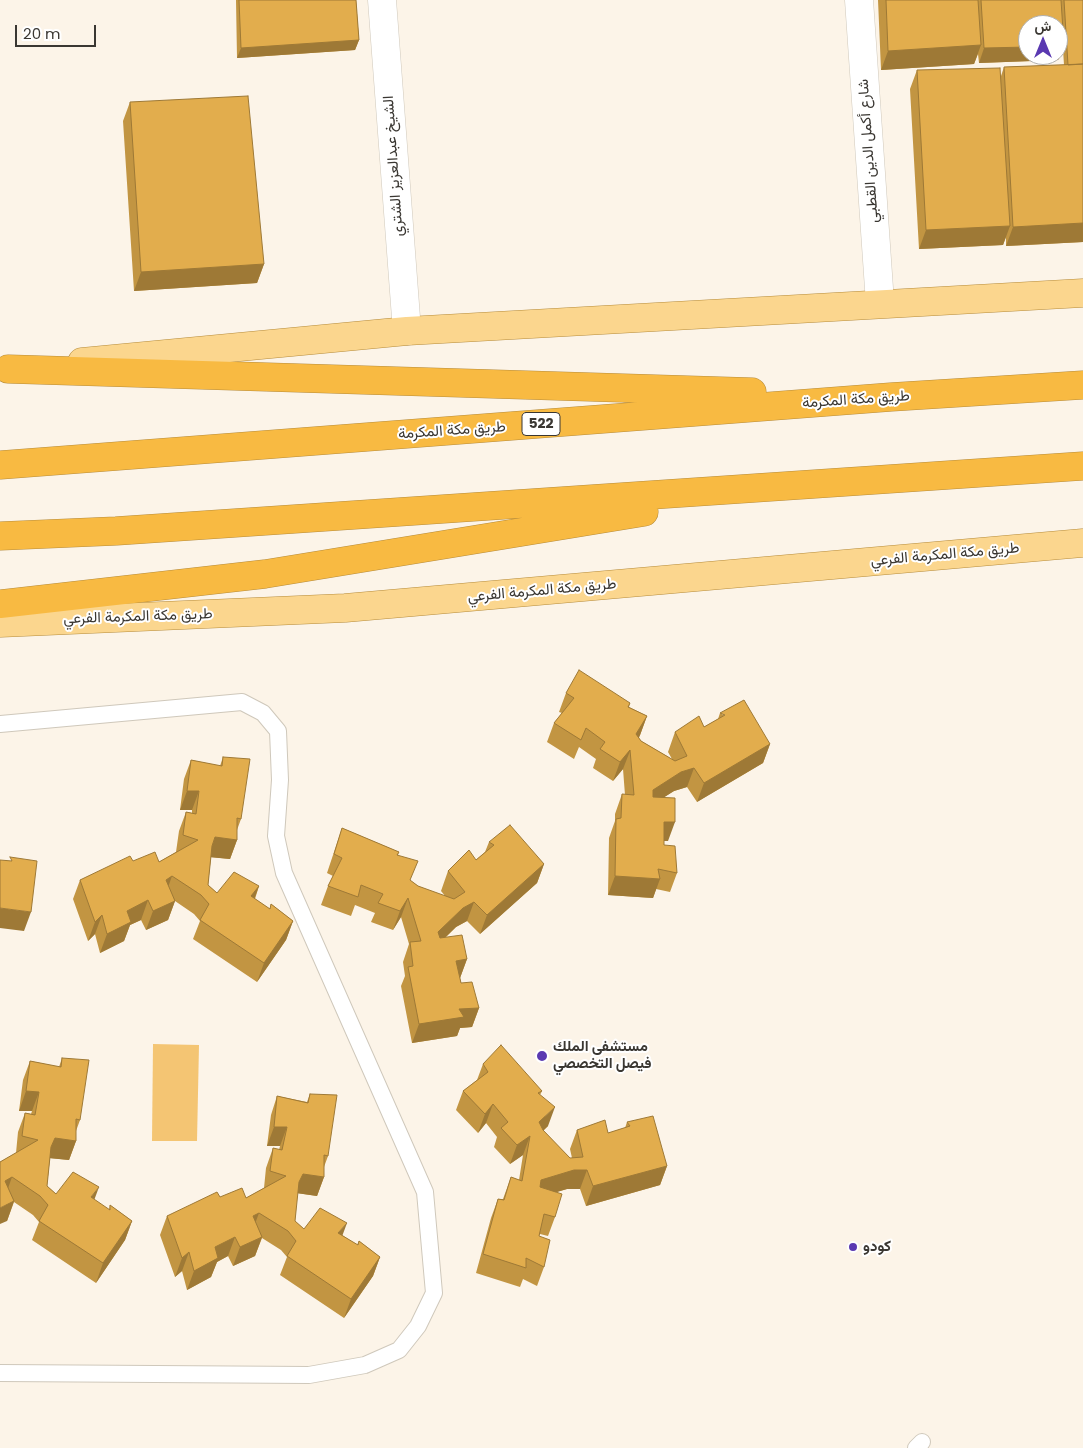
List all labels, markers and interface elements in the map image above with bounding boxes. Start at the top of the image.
scale bar [18,15,99,47]
north arrow [1018,15,1068,65]
text: ش [1035,16,1051,36]
text: 20 m [23,23,61,44]
street label: شارع أكمل الدين القطبي [855,78,883,224]
street label: الشيخ عبدالعزيز الشتري [380,95,408,237]
street label: طريق مكة المكرمة [802,387,910,413]
road number: 522 [522,412,560,436]
street label: طريق مكة المكرمة [398,418,506,444]
street label: طريق مكة المكرمة الفرعي [870,540,1020,570]
street label: طريق مكة المكرمة الفرعي [467,576,617,606]
street label: طريق مكة المكرمة الفرعي [63,605,213,629]
place label: مستشفى الملك فيصل التخصصي [553,1038,651,1073]
marker: مستشفى الملك فيصل التخصصي [535,1049,549,1063]
place label: كودو [863,1238,891,1256]
marker: كودو [847,1241,859,1253]

